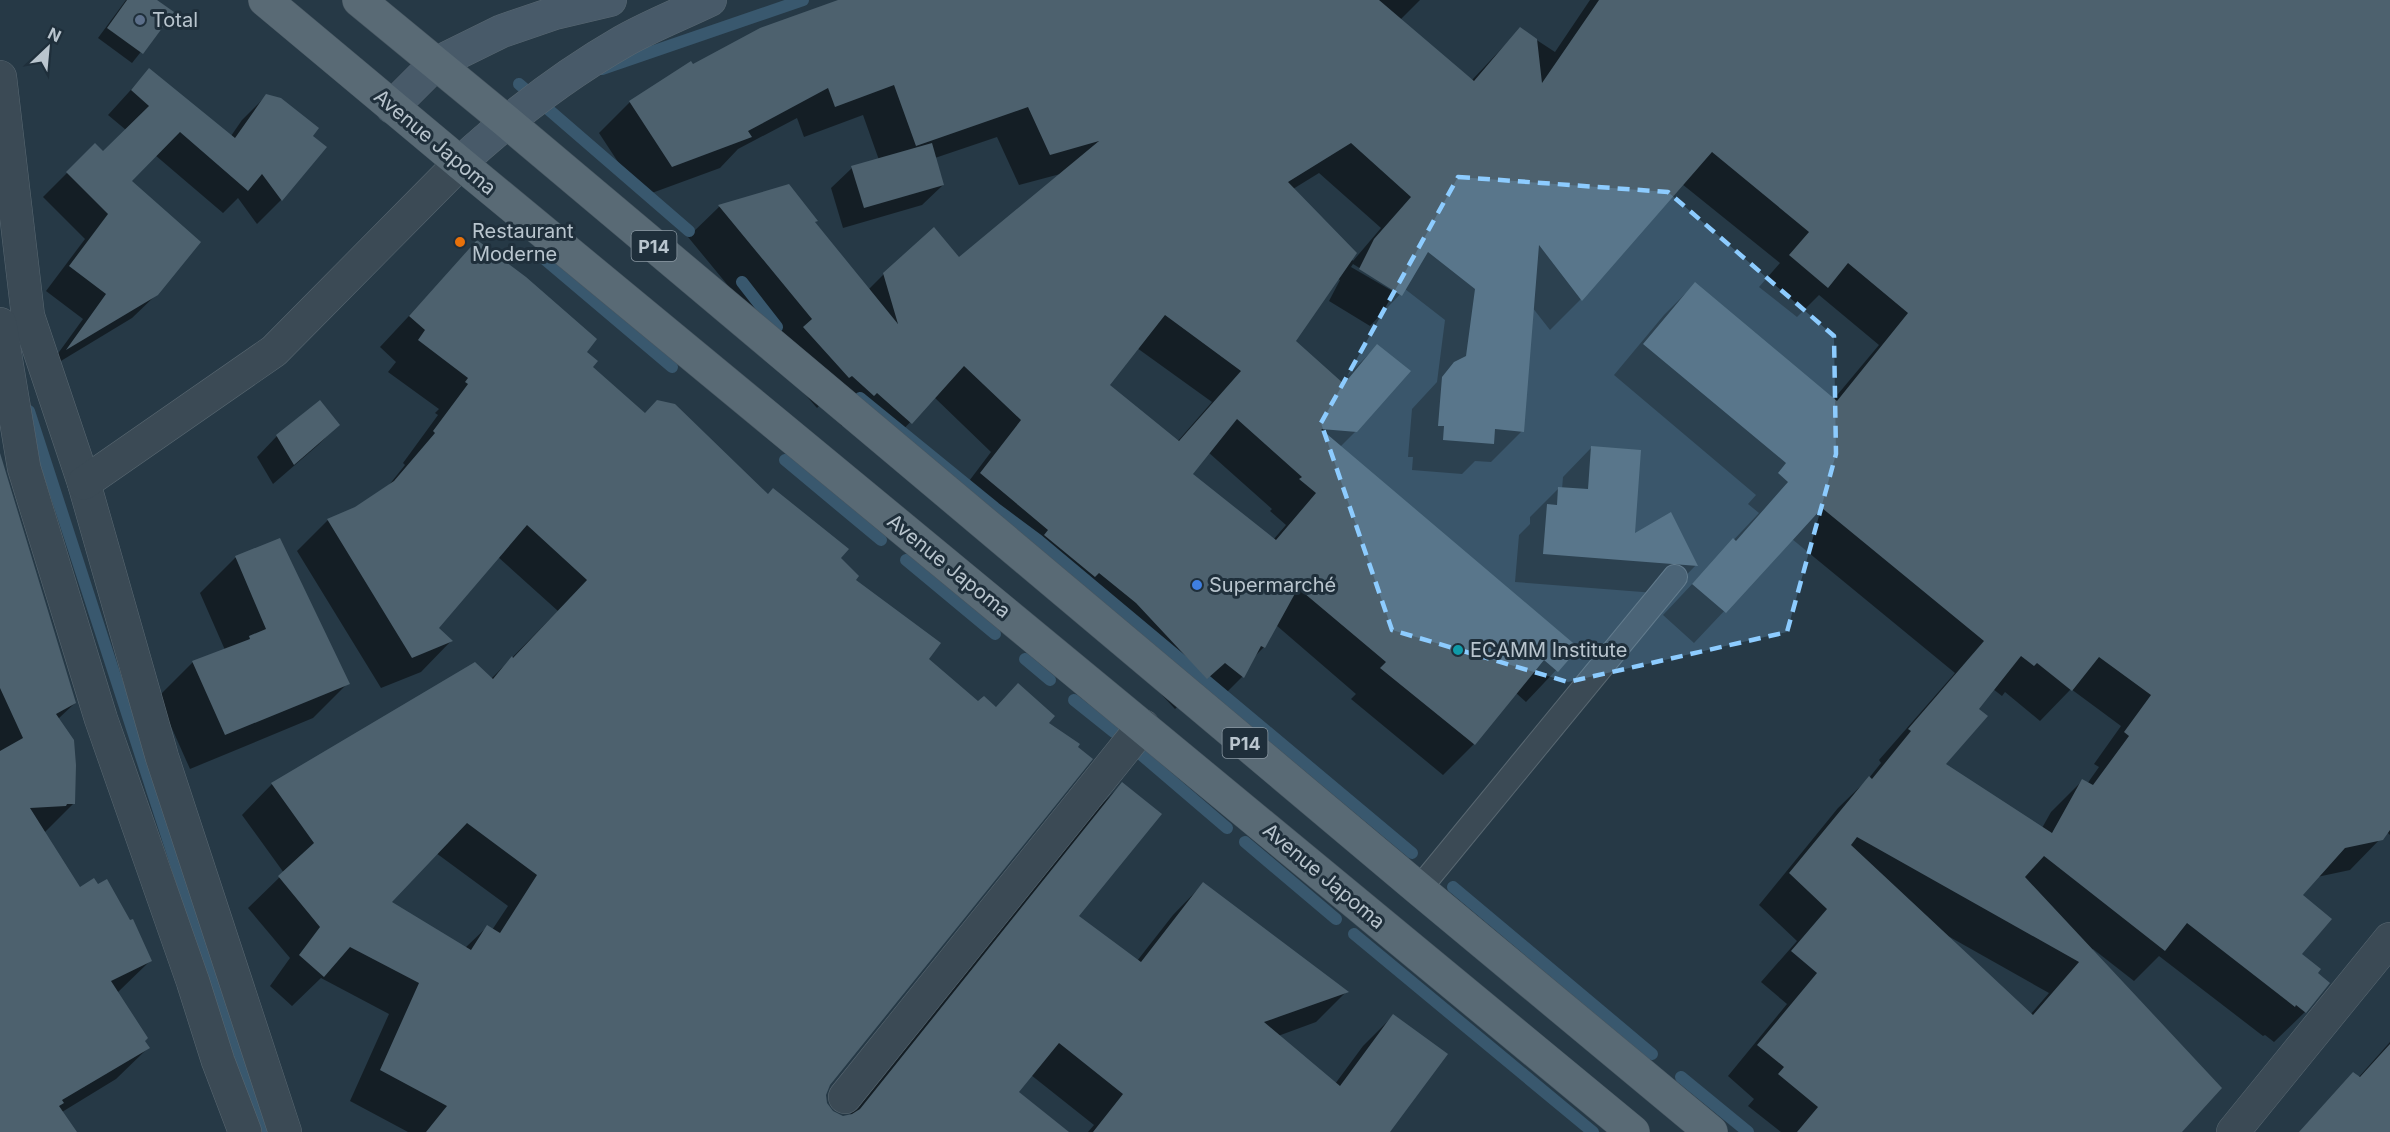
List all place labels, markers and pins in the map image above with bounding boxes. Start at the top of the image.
place label: Total [152,8,198,32]
marker: Total [133,13,147,27]
place label: Restaurant Moderne [472,219,574,266]
marker: Restaurant Moderne [453,235,467,249]
place label: Supermarché [1209,573,1336,597]
marker: Supermarché [1190,578,1204,592]
place label: ECAMM Institute [1470,638,1627,662]
marker: ECAMM Institute [1451,643,1465,657]

